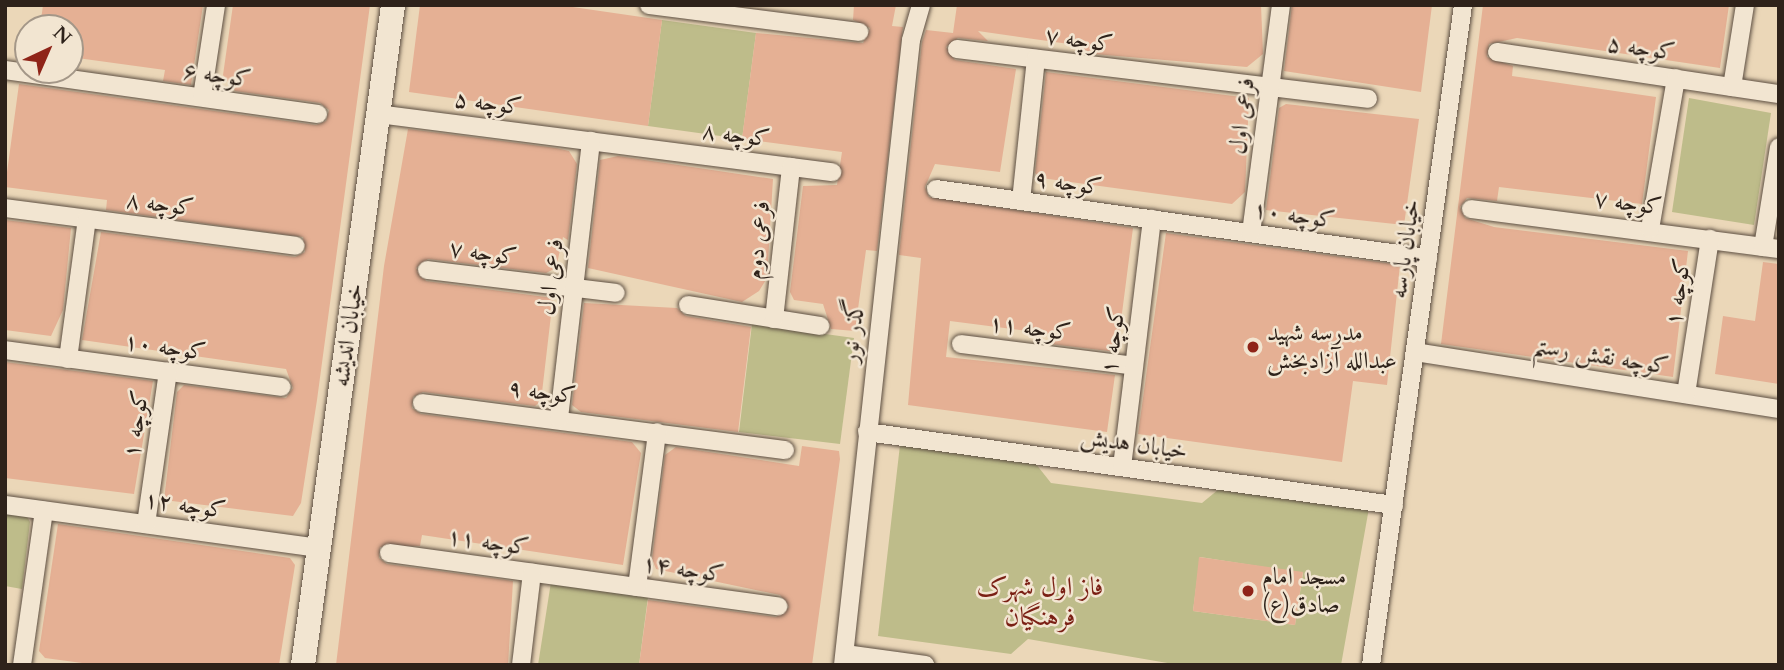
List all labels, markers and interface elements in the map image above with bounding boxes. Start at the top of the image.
north arrow [14,14,84,84]
text: N [47,20,77,50]
street label: کوچه ۷ [1043,21,1115,59]
street label: کوچه ۵ [1605,29,1677,67]
street label: کوچه ۶ [181,56,253,94]
street label: فرعی اول [1223,76,1261,156]
street label: کوچه ۵ [452,85,524,121]
street label: کوچه ۸ [700,117,772,153]
street label: کوچه ۹ [1032,164,1104,202]
street label: کوچه ۷ [1592,185,1664,221]
street label: کوچه ۸ [124,186,196,222]
street label: کوچه ۱۰ [1251,195,1337,235]
street label: خیابان پارسه [1384,198,1426,300]
street label: فرعی دوم [740,199,776,281]
street label: کوچه ۷ [447,234,519,272]
street label: فرعی اول [532,237,570,317]
street label: کوچه ۱ [1659,256,1697,328]
street label: خیابان اندیشه [326,281,370,389]
street label: گذر نور [835,298,871,364]
street label: کوچه ۱ [1095,304,1131,376]
street label: کوچه ۱۱ [987,309,1073,347]
place label: مدرسه شهید عبدالله آزادبخش [1267,319,1397,375]
street label: کوچه ۱۰ [122,327,208,367]
street label: کوچه نقش رستم [1531,331,1671,381]
marker: مدرسه شهید عبدالله آزادبخش [1245,339,1261,355]
street label: کوچه ۹ [506,374,578,410]
street label: کوچه ۱ [117,388,155,460]
street label: خیابان هدیش [1079,422,1189,466]
street label: کوچه ۱۲ [142,485,228,525]
street label: کوچه ۱۱ [445,522,531,562]
street label: کوچه ۱۴ [640,549,726,589]
place label: مسجد امام صادق(ع) [1262,563,1346,619]
district label: فاز اول شهرک فرهنگیان [977,571,1103,632]
marker: مسجد امام صادق(ع) [1240,583,1256,599]

